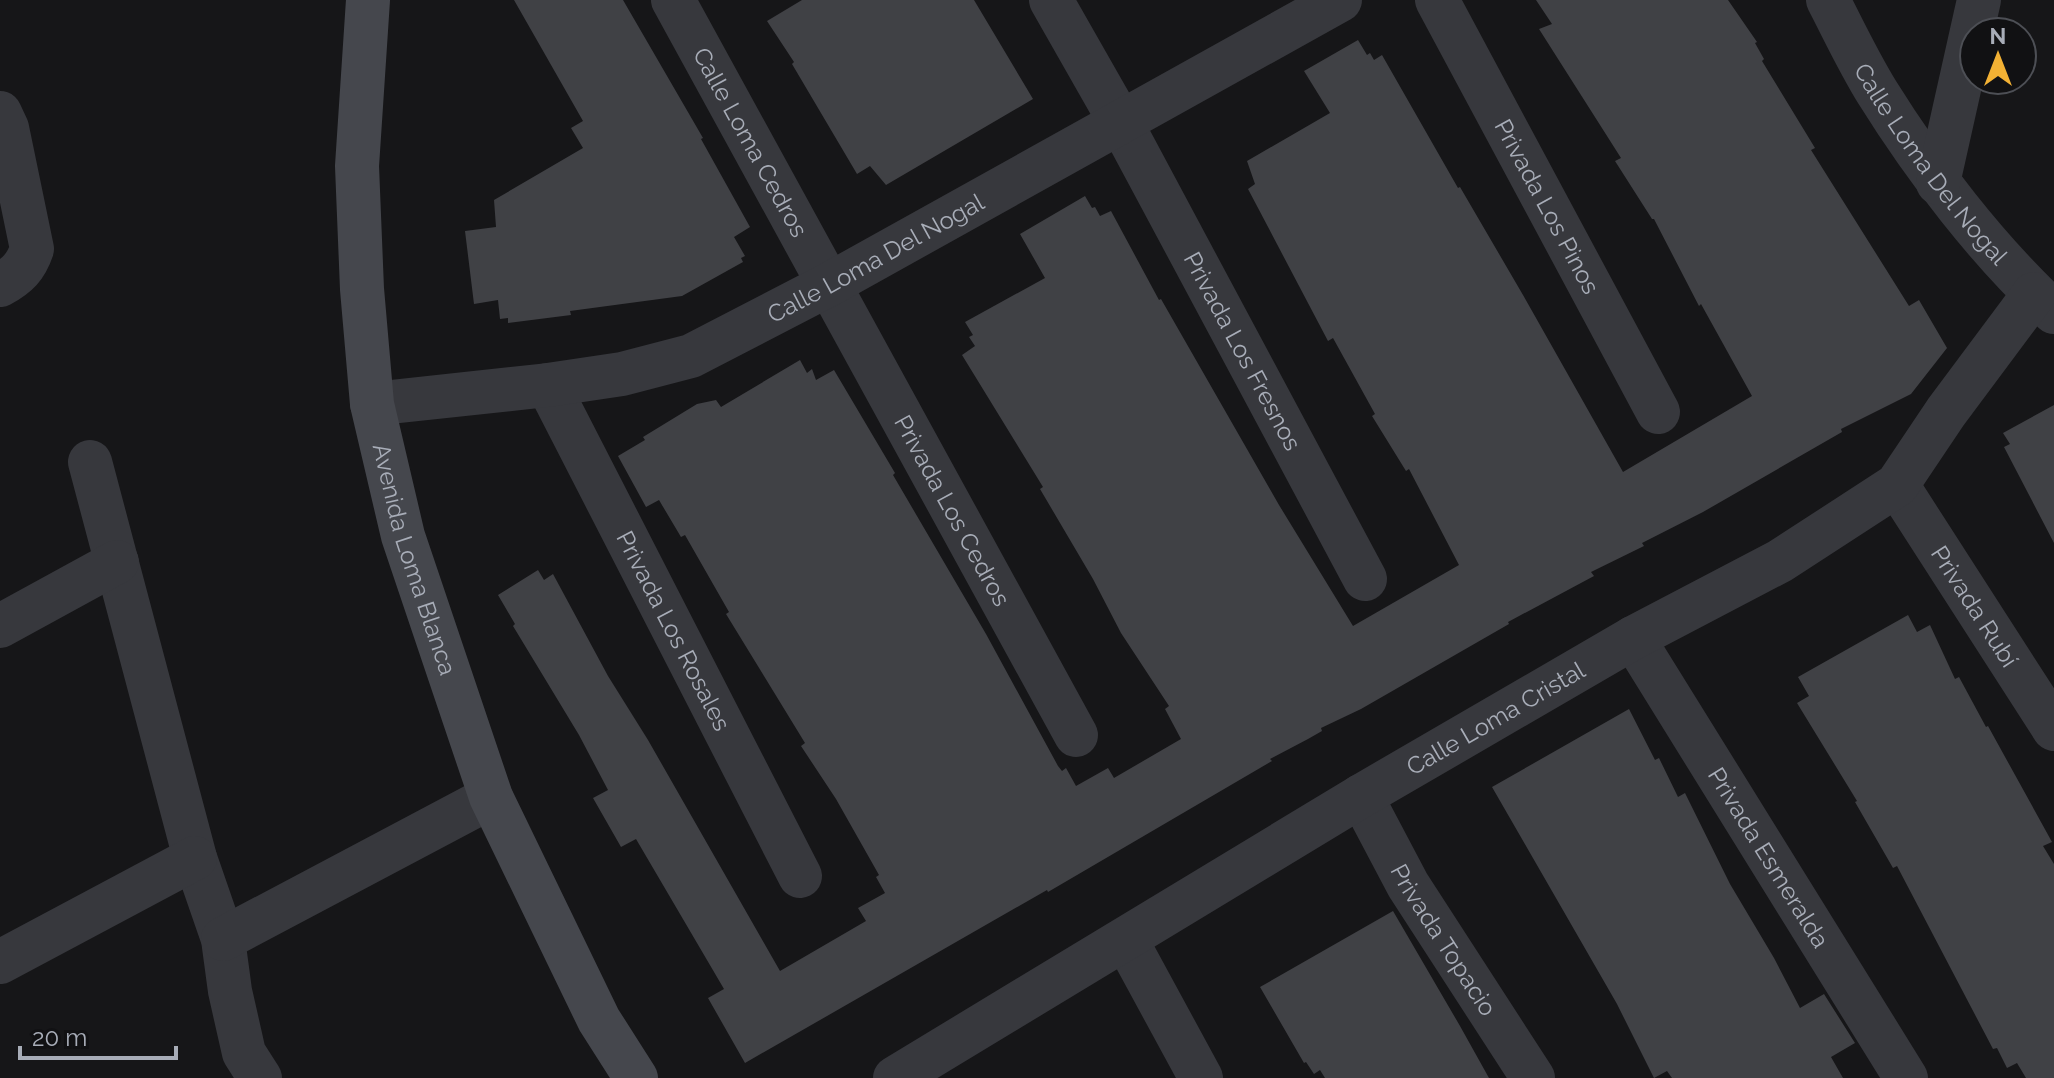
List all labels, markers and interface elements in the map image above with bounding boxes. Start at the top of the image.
north arrow [1958,16,2038,96]
text: N [1990,23,2006,49]
street label: Calle Loma Cedros [687,42,814,242]
street label: Calle Loma Del Nogal [1849,58,2014,271]
street label: Privada Los Pinos [1489,114,1606,299]
street label: Calle Loma Del Nogal [762,187,989,329]
street label: Privada Los Fresnos [1178,247,1308,455]
street label: Privada Los Cedros [889,410,1017,611]
street label: Avenida Loma Blanca [367,440,463,679]
street label: Privada Los Rosales [611,526,737,735]
street label: Privada Rubí [1925,540,2025,673]
street label: Calle Loma Cristal [1401,655,1590,781]
street label: Privada Esmeralda [1702,762,1836,953]
street label: Privada Topacio [1385,859,1503,1021]
scale bar [20,1010,176,1060]
text: 20 m [32,1023,87,1052]

